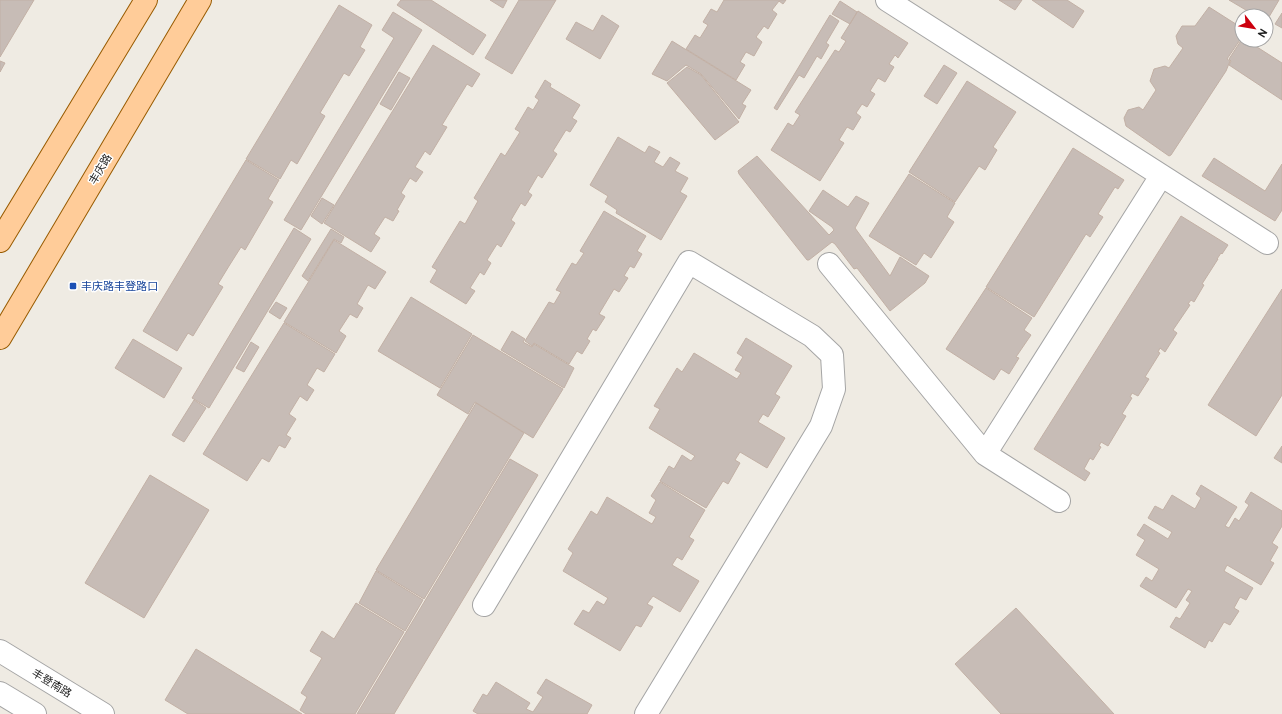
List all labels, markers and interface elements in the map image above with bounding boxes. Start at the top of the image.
north arrow [1234,8,1274,48]
text: N [1254,26,1270,40]
street label: 丰庆路 [86,152,115,187]
place label: 丰庆路丰登路口 [81,280,158,294]
marker: 丰庆路丰登路口 [68,281,78,291]
street label: 丰登南路 [29,667,74,701]

